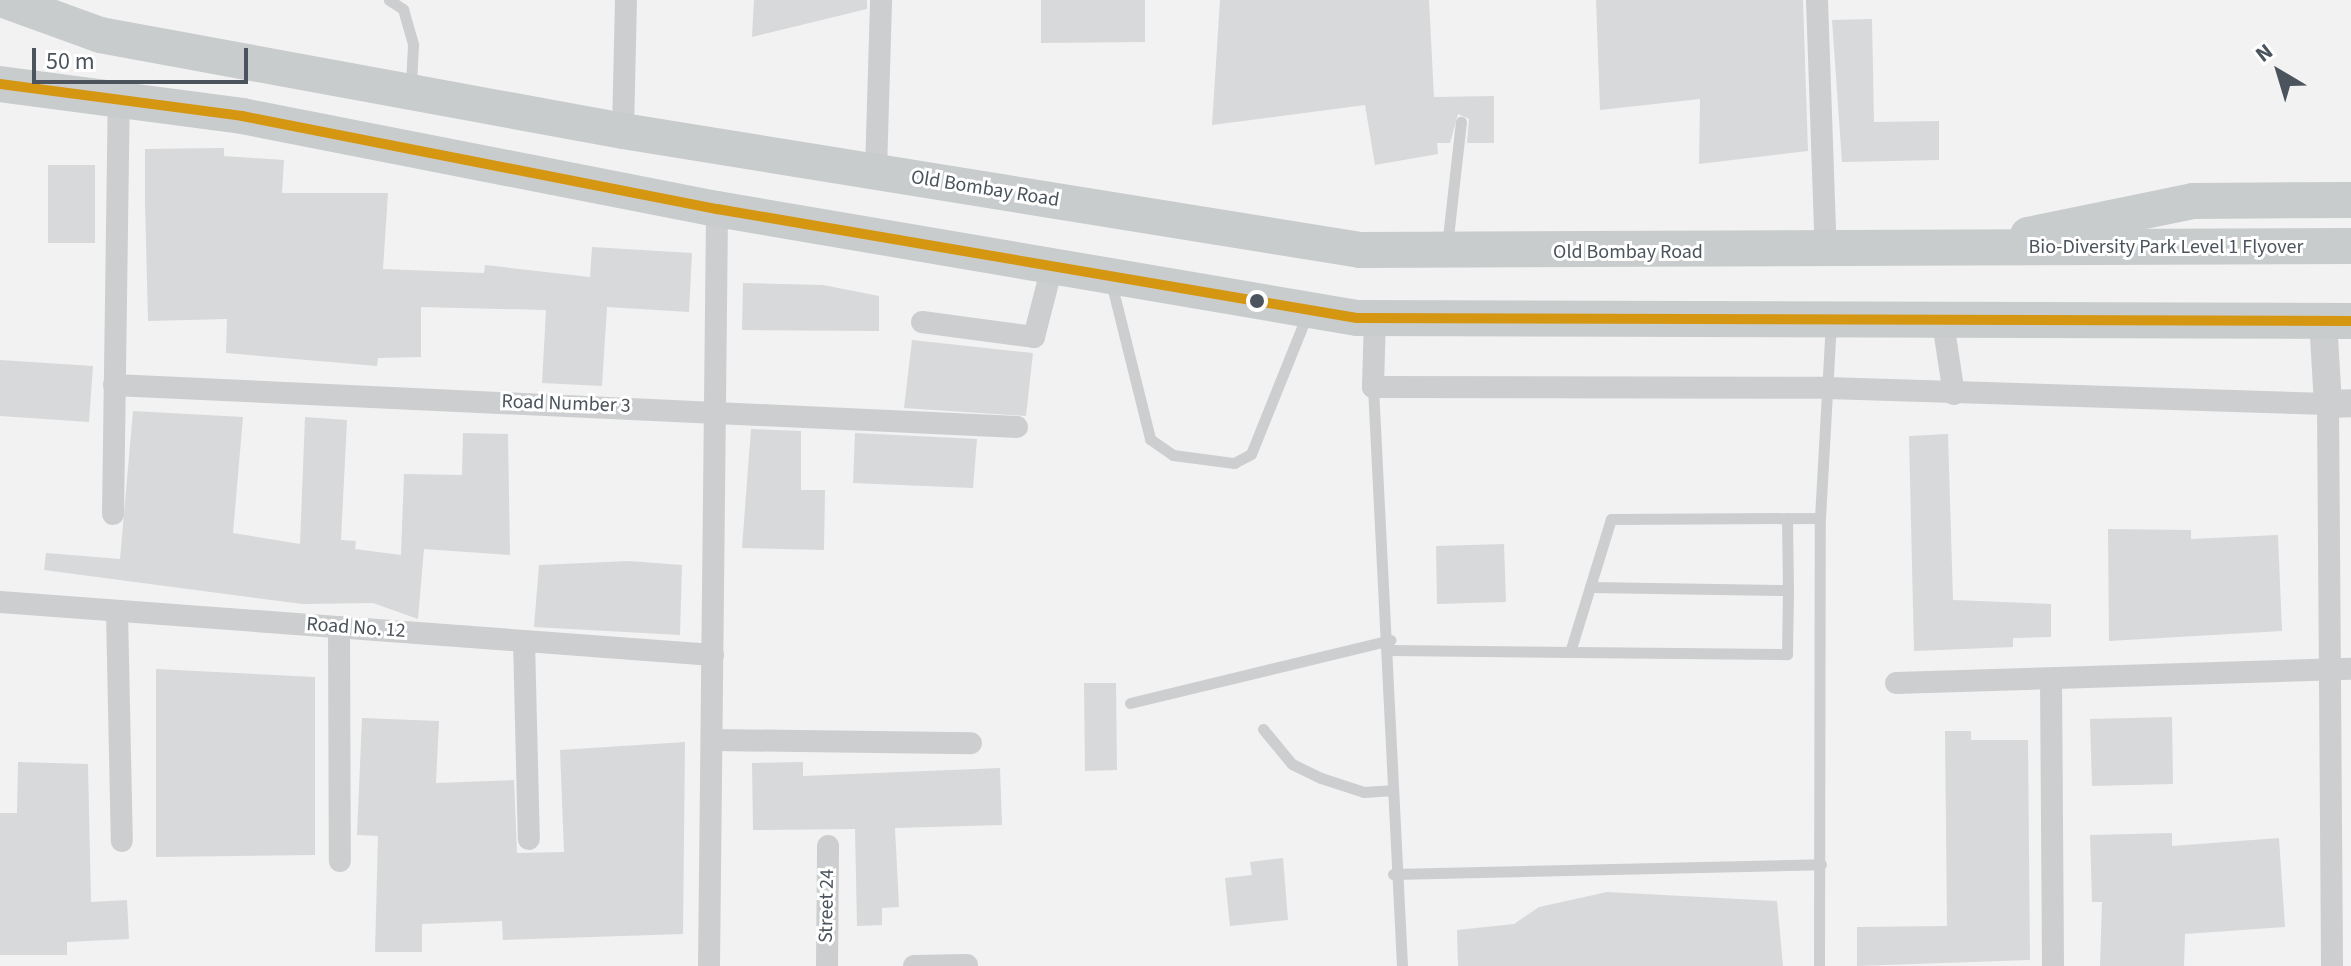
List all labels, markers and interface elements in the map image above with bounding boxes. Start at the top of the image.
scale bar [36,32,252,82]
north arrow [2239,32,2319,112]
text: N [2249,36,2280,70]
text: 50 m [46,44,95,79]
street label: Old Bombay Road [909,165,1061,213]
street label: Bio-Diversity Park Level 1 Flyover [2029,235,2303,259]
street label: Old Bombay Road [1553,240,1703,264]
unlabelled marker [1249,293,1265,309]
street label: Road Number 3 [501,390,631,418]
street label: Road No. 12 [306,613,406,643]
street label: Street 24 [814,869,840,943]

